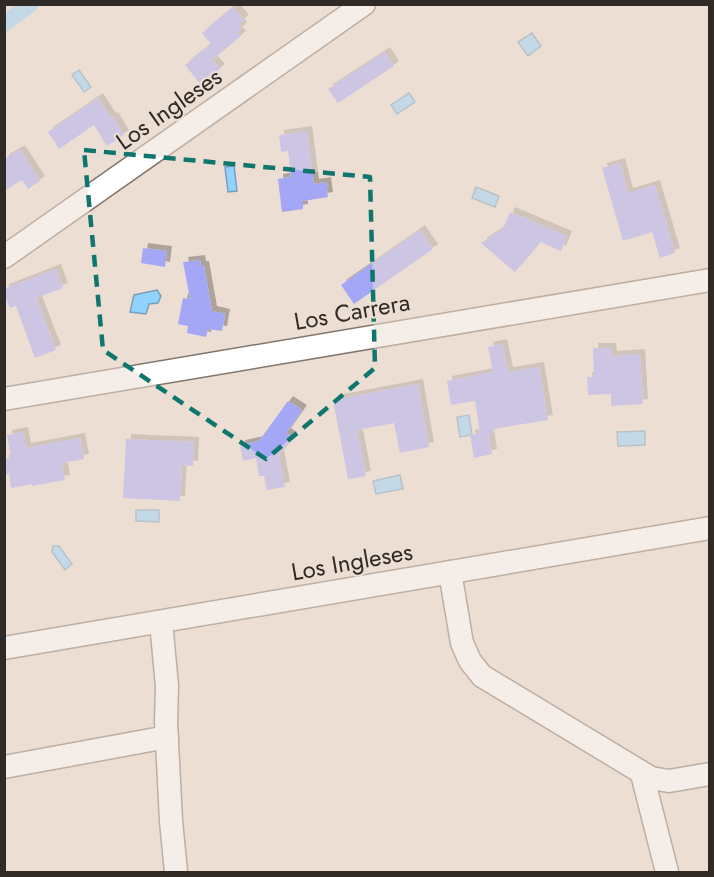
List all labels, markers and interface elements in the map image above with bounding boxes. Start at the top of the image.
street label: Los Ingleses [108,59,229,158]
street label: Los Carrera [291,284,413,339]
street label: Los Ingleses [289,534,415,589]

